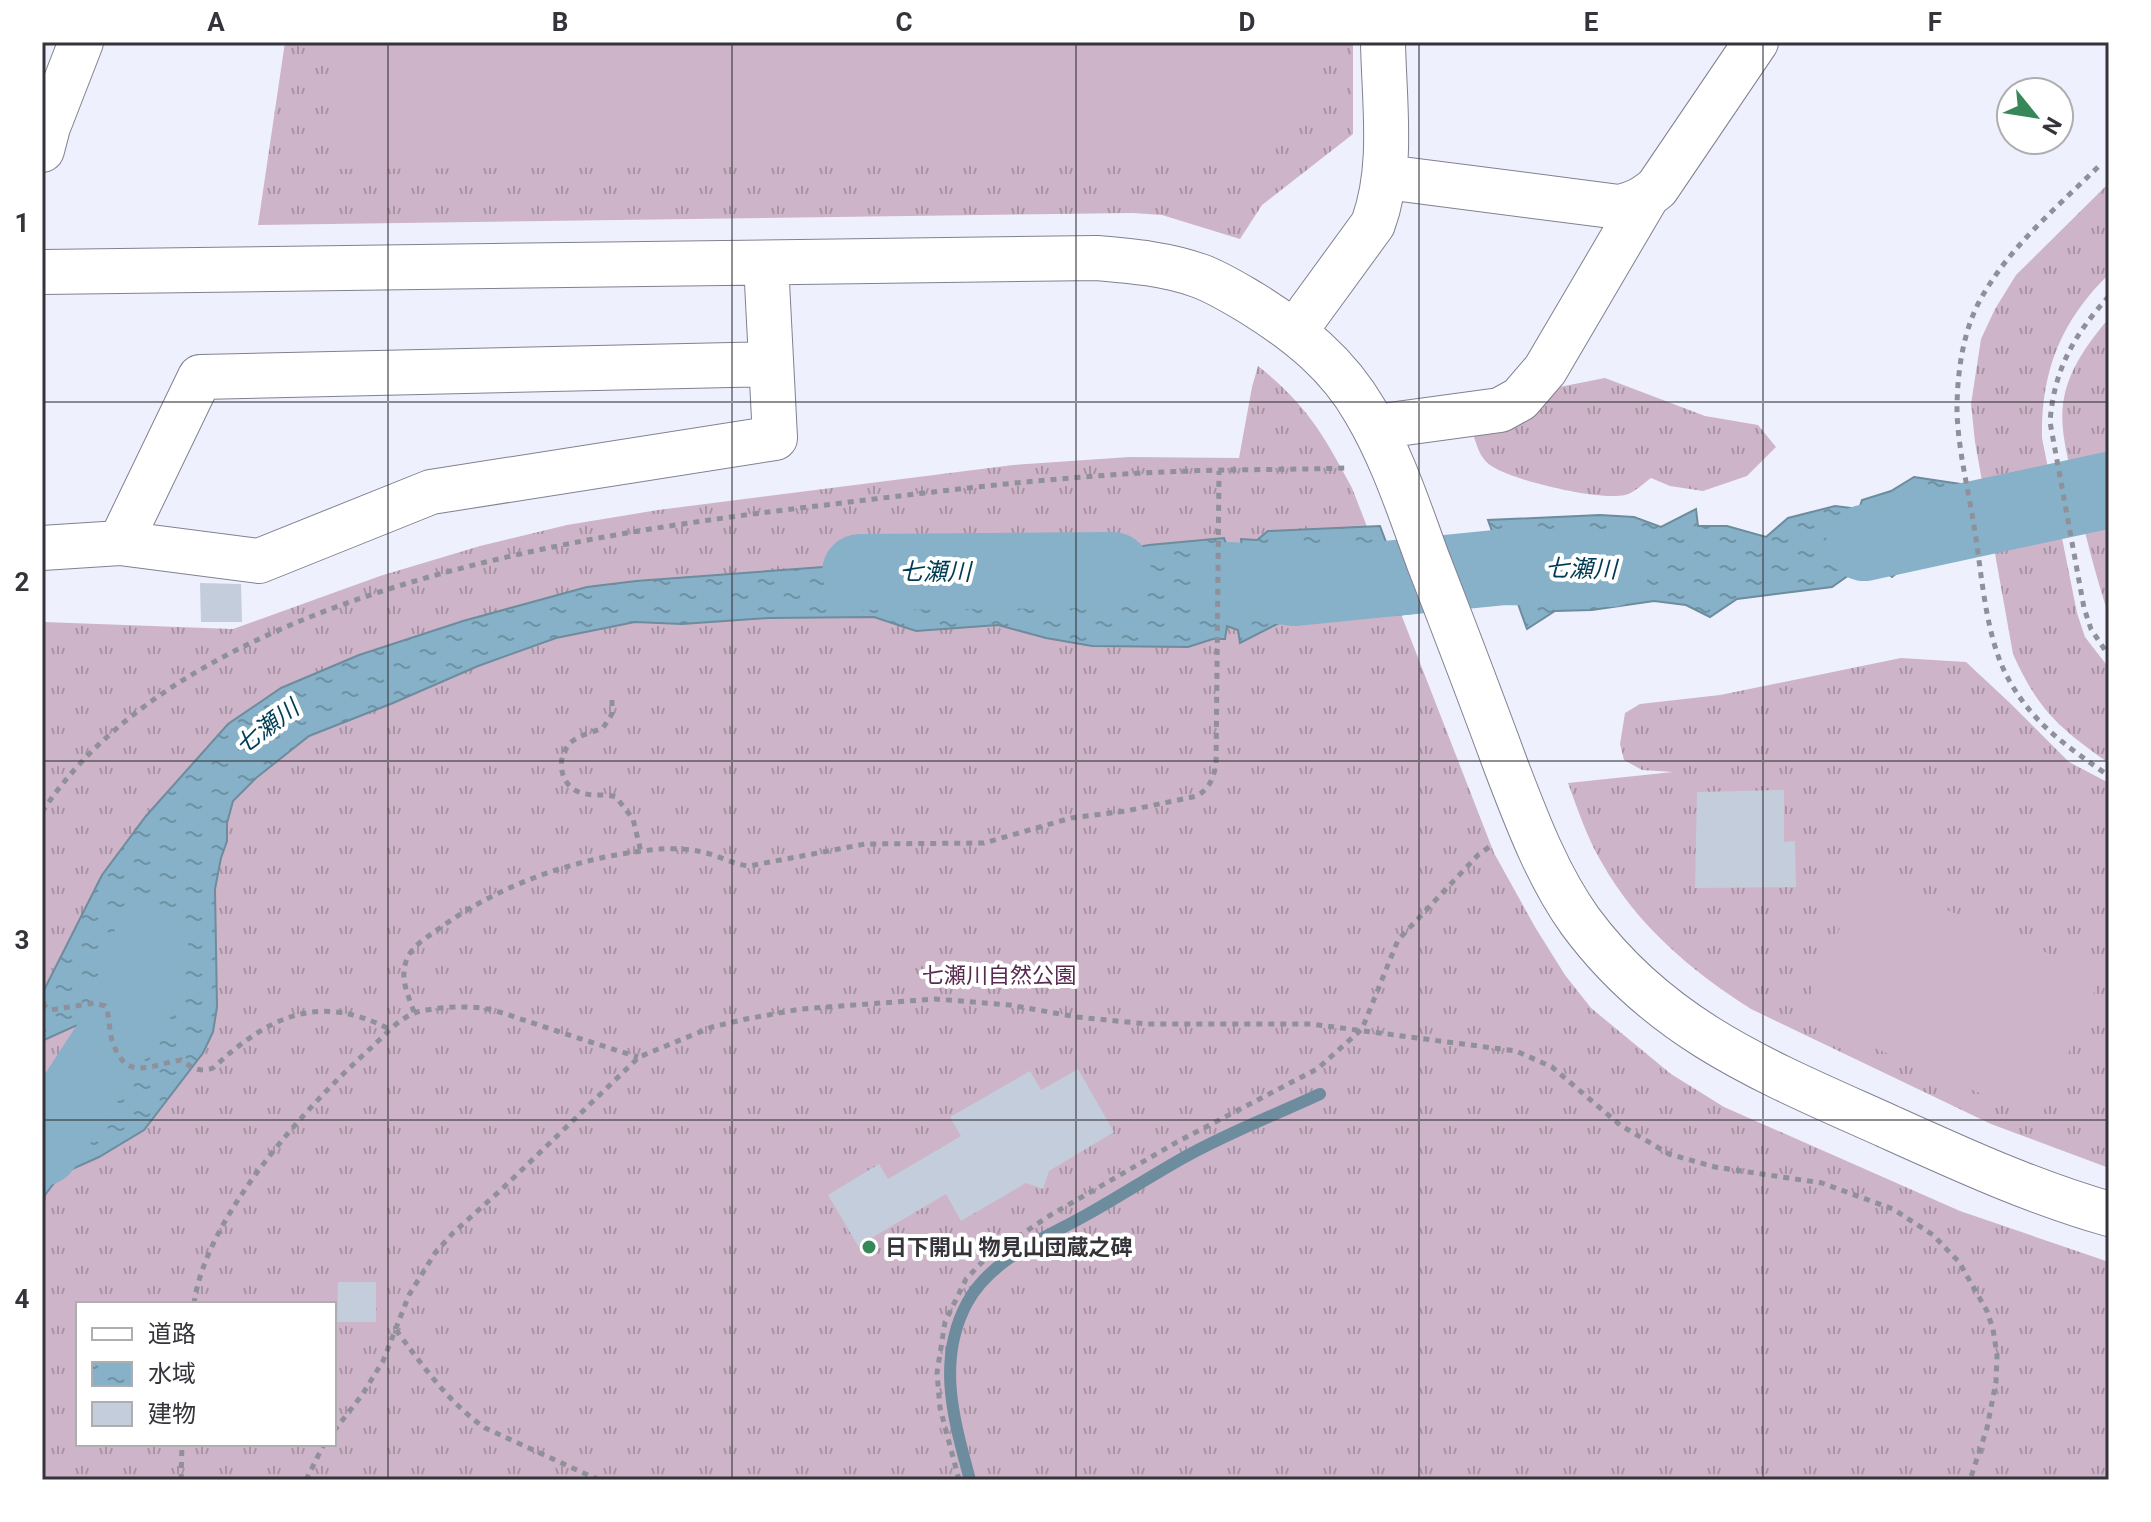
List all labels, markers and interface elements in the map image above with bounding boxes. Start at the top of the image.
text: A [207,7,225,37]
text: B [552,7,568,37]
text: C [895,7,913,37]
text: D [1239,7,1255,37]
text: E [1584,7,1599,37]
text: F [1928,7,1942,37]
north arrow [1995,76,2075,156]
text: N [2037,113,2067,139]
text: 1 [15,208,29,238]
water label: 七瀬川 [1545,554,1620,584]
water label: 七瀬川 [899,558,974,586]
text: 2 [15,567,29,597]
water label: 七瀬川 [230,692,307,760]
text: 3 [15,925,29,955]
park label: 七瀬川自然公園 [922,963,1076,988]
place label: 日下開山 物見山団蔵之碑 [885,1235,1132,1260]
marker: 日下開山 物見山団蔵之碑 [860,1238,878,1256]
text: 4 [15,1284,30,1314]
legend [76,1302,336,1446]
text: 道路 [148,1320,196,1348]
text: 水域 [148,1360,196,1388]
text: 建物 [148,1400,196,1428]

